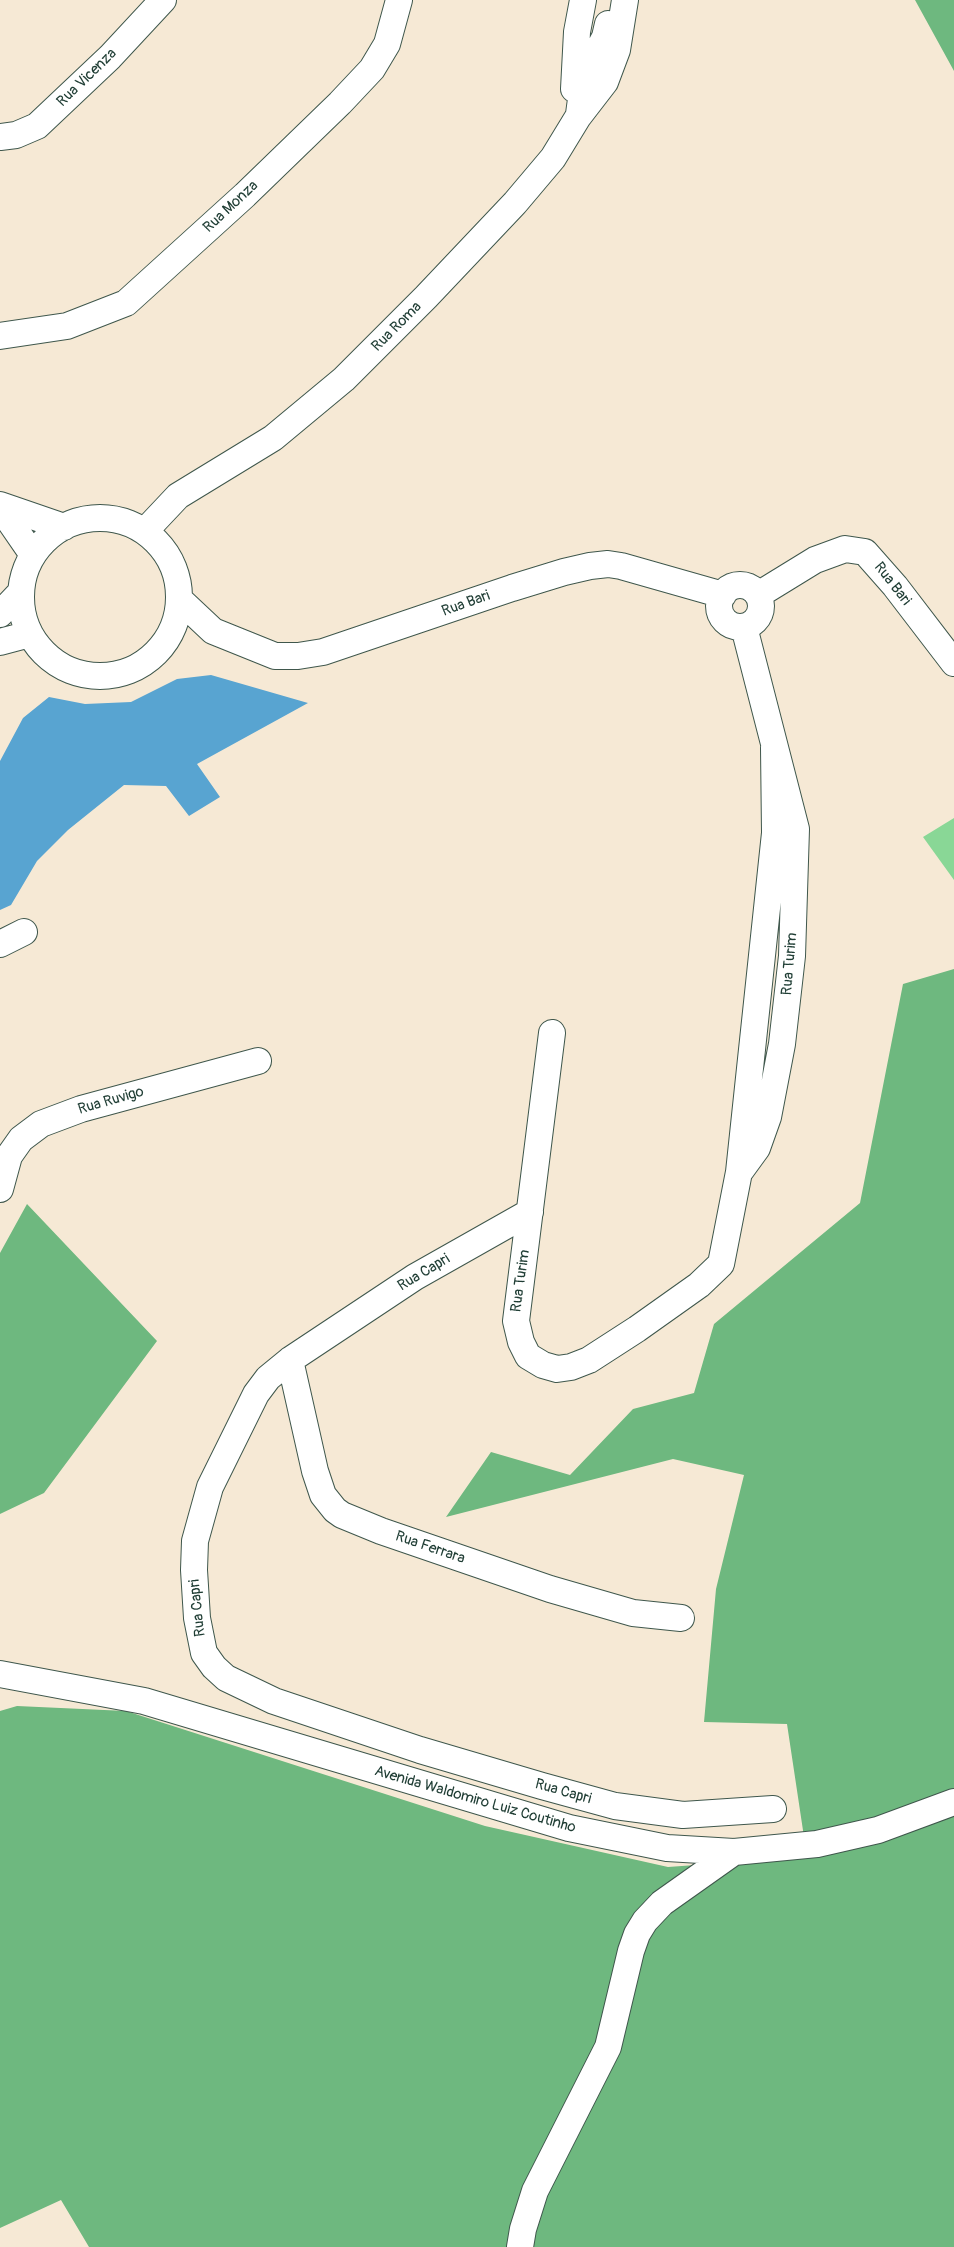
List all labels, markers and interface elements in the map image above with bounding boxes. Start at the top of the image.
street label: Rua Vicenza [53,45,121,111]
street label: Rua Monza [200,177,262,237]
street label: Rua Roma [368,298,426,356]
street label: Rua Bari [870,559,914,609]
street label: Rua Bari [439,587,493,621]
street label: Rua Turim [778,932,802,996]
street label: Rua Ruvigo [76,1083,146,1119]
street label: Rua Turim [508,1249,534,1313]
street label: Rua Capri [395,1250,453,1296]
street label: Rua Ferrara [393,1528,467,1568]
street label: Rua Capri [186,1578,210,1638]
street label: Avenida Waldomiro Luiz Coutinho [372,1763,578,1837]
street label: Rua Capri [533,1775,593,1809]

